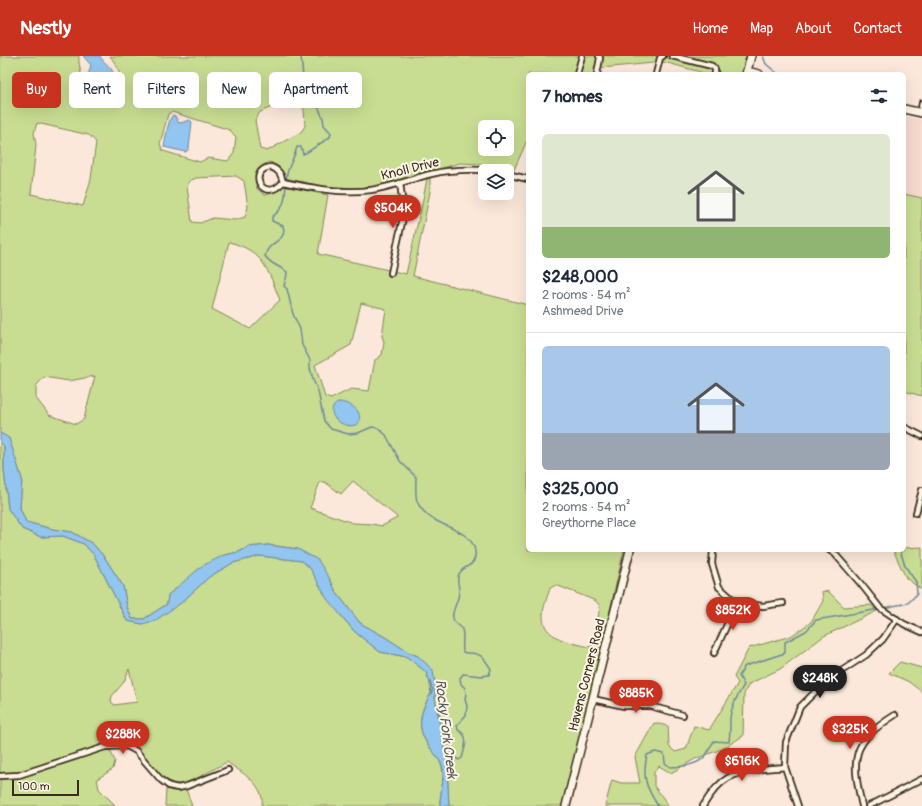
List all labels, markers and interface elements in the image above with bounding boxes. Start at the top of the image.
text: Nestly [20,16,71,40]
text: Home [693,20,728,37]
text: Map [750,20,773,37]
text: About [795,20,831,37]
text: Contact [853,20,902,37]
chip: Buy [12,72,61,108]
chip: Rent [69,72,125,108]
chip: Filters [133,72,199,108]
chip: New [207,72,261,108]
chip: Apartment [269,72,362,108]
icon: filters [868,85,890,107]
text: 7 homes [542,86,602,107]
map controls [478,120,514,200]
button: locate [478,120,514,156]
street label: Knoll Drive [379,154,441,184]
icon: home [680,160,752,232]
button: layers [478,164,514,200]
pin: $504K [365,195,421,229]
text: $504K [374,200,412,216]
text: $248,000 [542,266,618,287]
text: 2 rooms · 54 m² [542,287,630,303]
text: Ashmead Drive [542,303,623,319]
icon: home [680,372,752,444]
text: $325,000 [542,478,619,499]
text: 2 rooms · 54 m² [542,499,630,515]
text: Greythorne Place [542,515,636,531]
pin: $852K [705,597,761,631]
text: $852K [715,602,751,618]
street label: Havens Corners Road [565,617,609,733]
pin: $248K [792,665,848,699]
text: $248K [802,670,838,686]
water label: Rocky Fork Creek [431,678,461,781]
pin: $885K [608,680,664,714]
text: $885K [618,685,654,701]
pin: $325K [822,716,878,750]
pin: $288K [95,721,151,755]
text: $325K [832,721,868,737]
text: $288K [105,726,141,742]
pin: $616K [714,748,770,782]
text: $616K [724,753,760,769]
scale bar [12,778,79,797]
text: 100 m [18,780,49,793]

